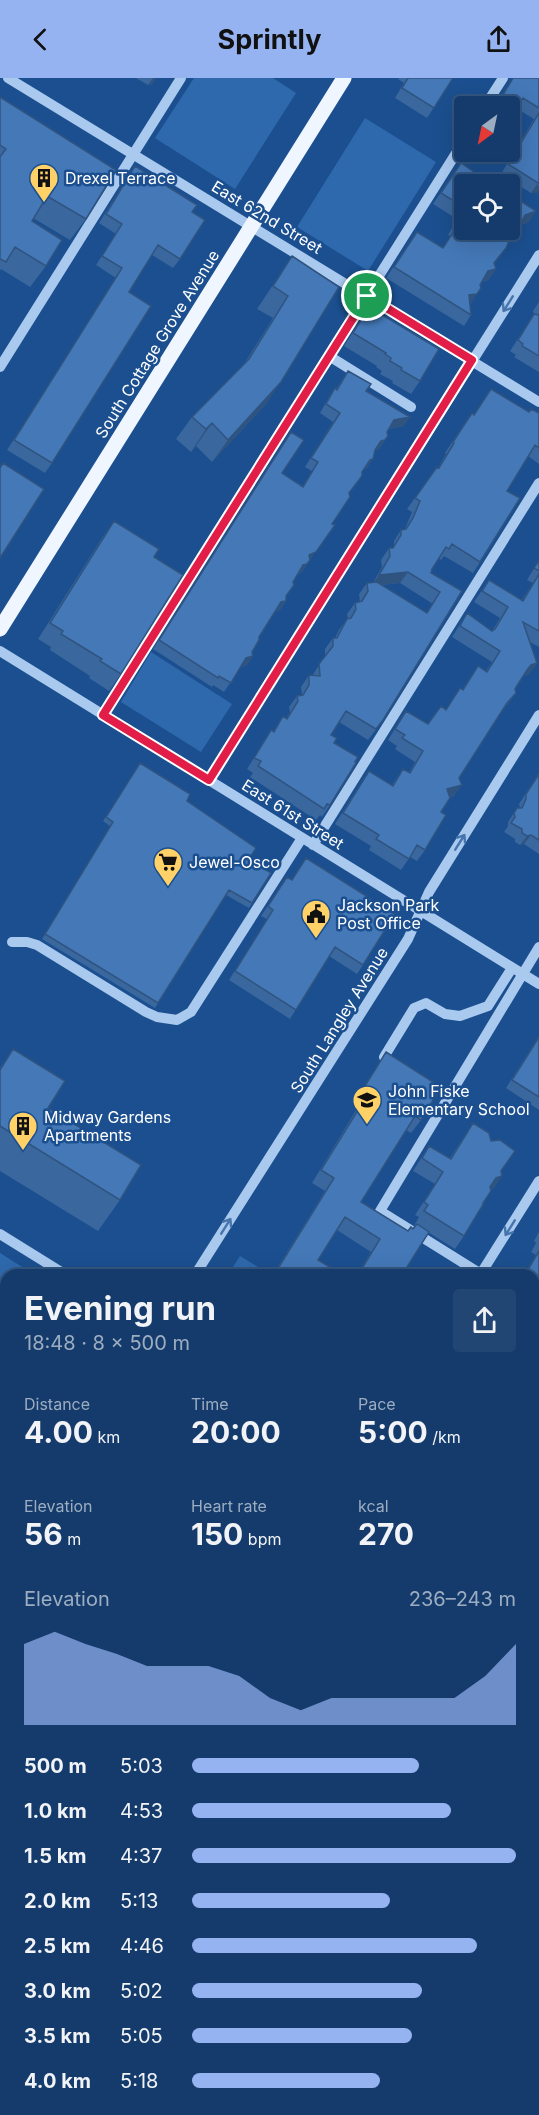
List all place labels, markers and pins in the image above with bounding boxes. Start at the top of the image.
building icon: Drexel Terrace [28,162,60,204]
place label: Drexel Terrace [65,168,176,188]
pin [341,270,392,321]
supermarket icon: Jewel-Osco [152,846,184,888]
place label: Jewel-Osco [189,852,280,872]
place label: Jackson Park Post Office [337,895,440,933]
public building icon: Jackson Park Post Office [300,898,332,940]
place label: John Fiske Elementary School [388,1081,530,1119]
school or university icon: John Fiske Elementary School [351,1084,383,1126]
place label: Midway Gardens Apartments [44,1107,171,1145]
building icon: Midway Gardens Apartments [7,1110,39,1152]

